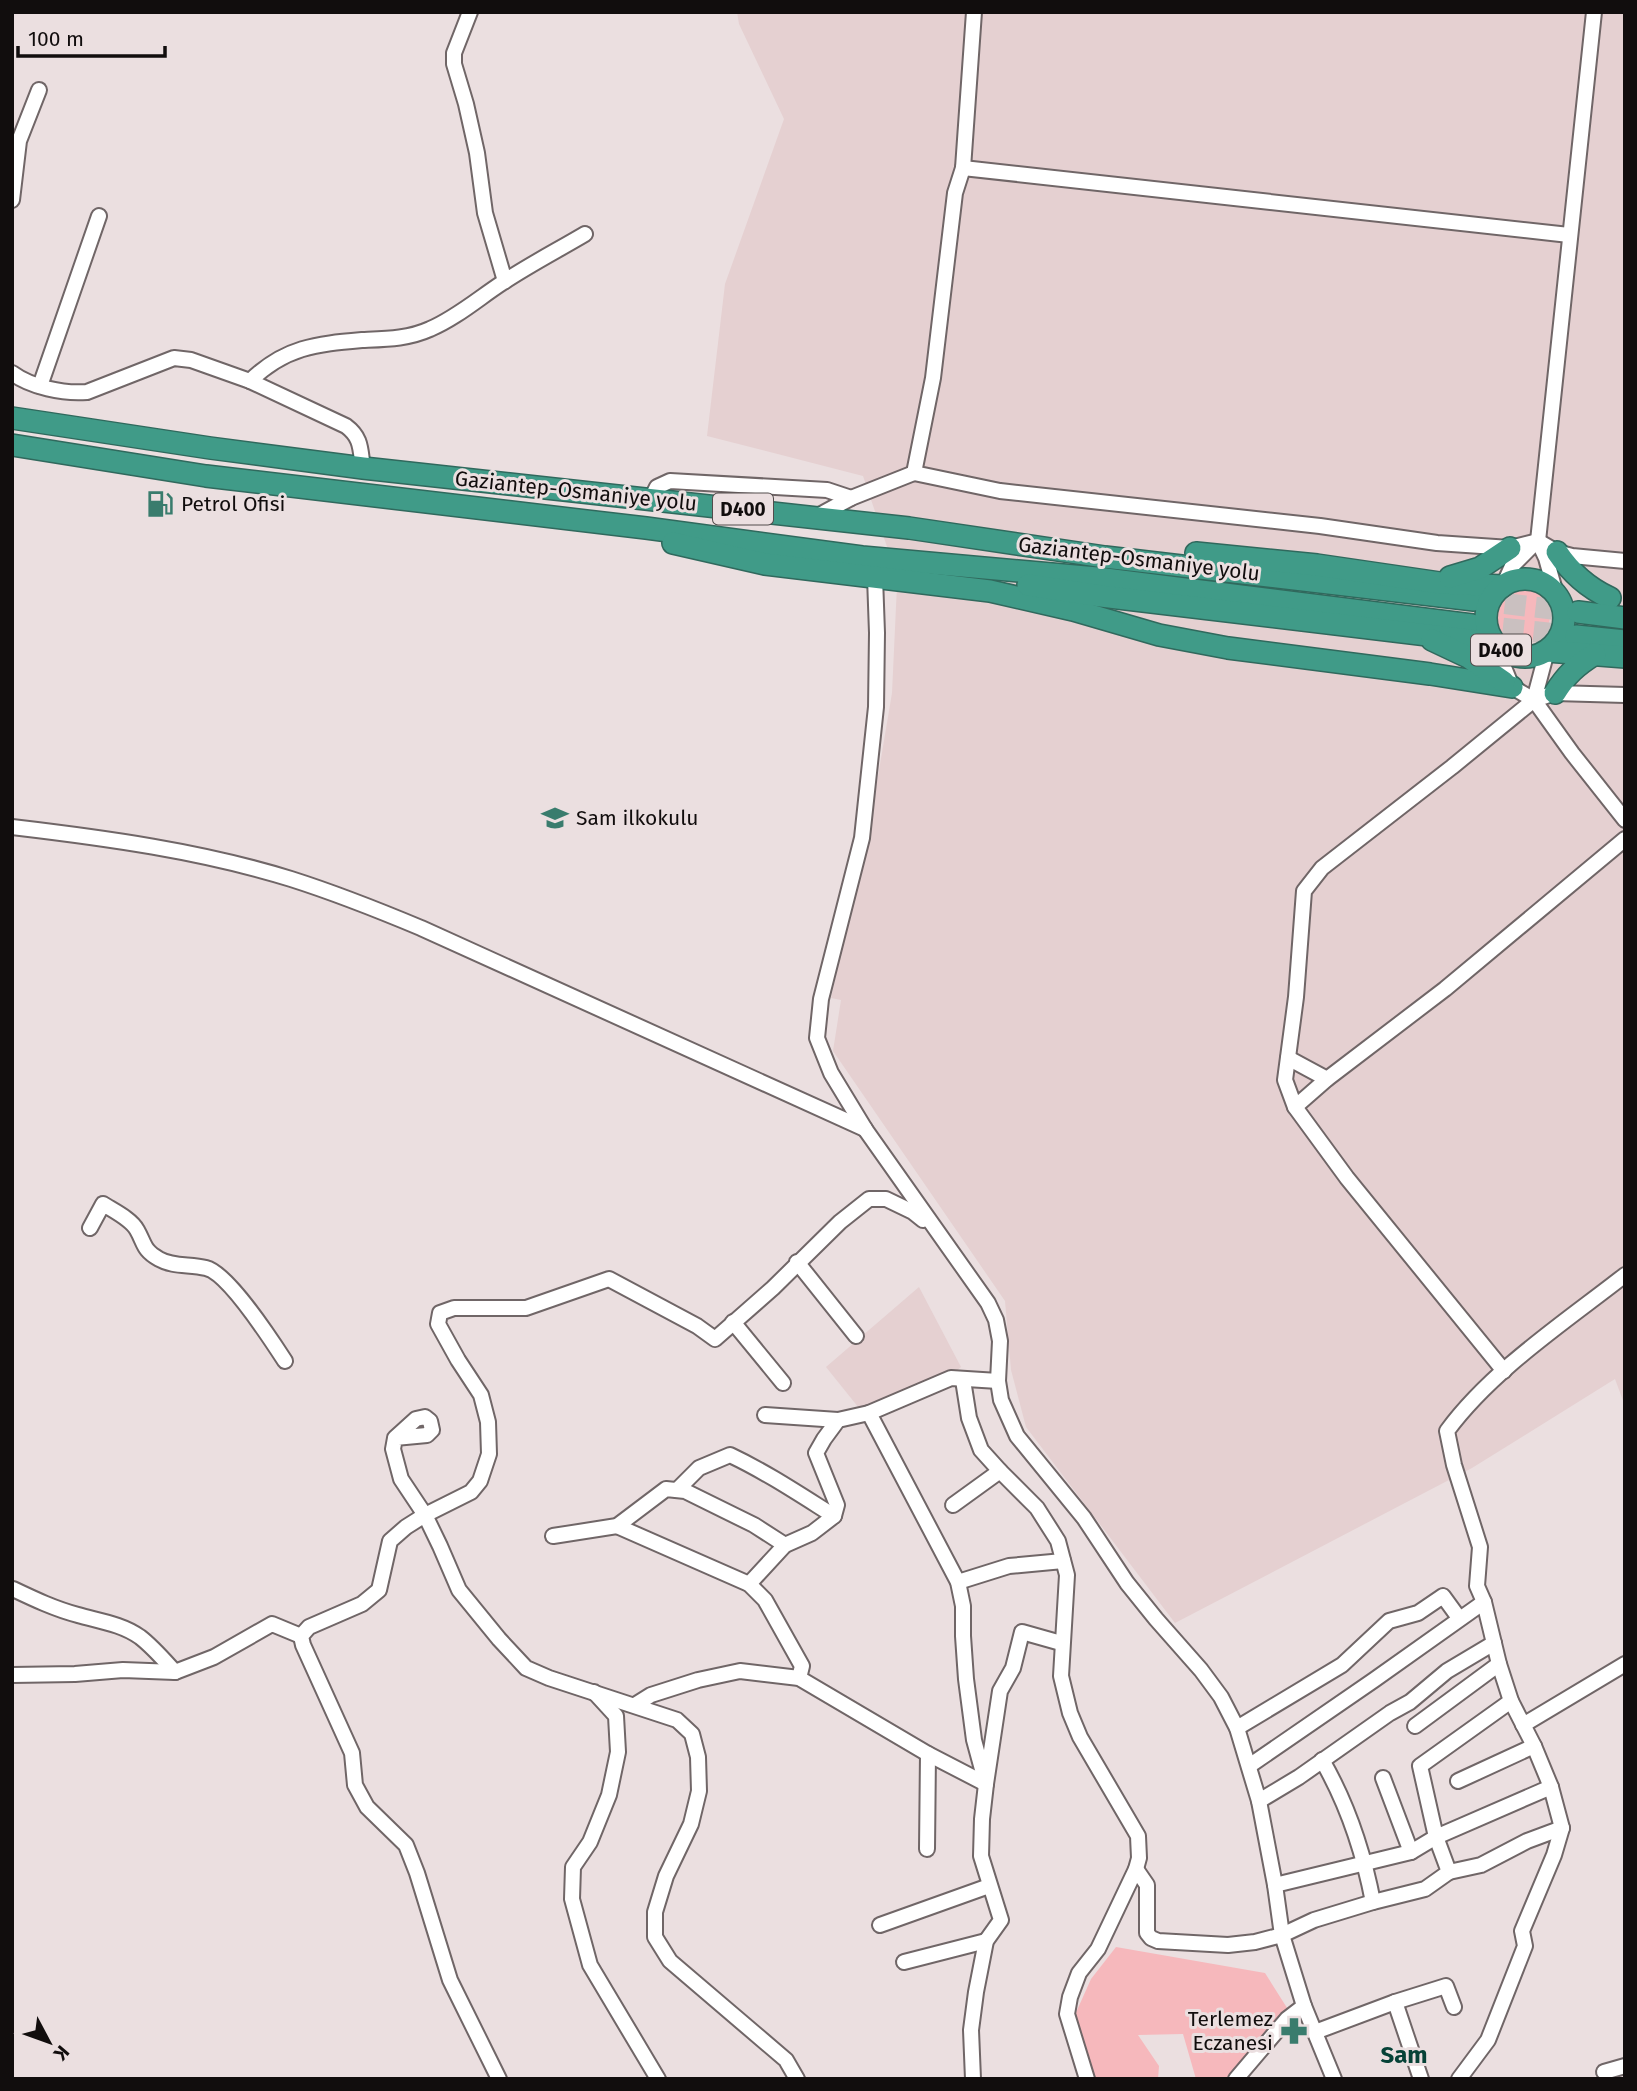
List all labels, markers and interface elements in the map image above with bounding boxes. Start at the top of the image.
scale bar [18,14,164,58]
text: 100 m [28,26,84,52]
street label: Gaziantep-Osmaniye yolu [454,465,698,517]
fuel station icon: Petrol Ofisi [145,489,175,519]
place label: Petrol Ofisi [181,491,285,517]
road number: D400 [713,494,773,524]
street label: Gaziantep-Osmaniye yolu [1017,531,1261,587]
road number: D400 [1471,635,1531,666]
school or university icon: Sam ilkokulu [540,803,570,833]
place label: Sam ilkokulu [576,805,699,831]
place label: Terlemez Eczanesi [1188,2006,1273,2056]
north arrow [14,2007,84,2077]
pharmacy icon: Terlemez Eczanesi [1279,2016,1309,2046]
text: K [48,2041,74,2066]
district label: Sam [1380,2041,1428,2069]

